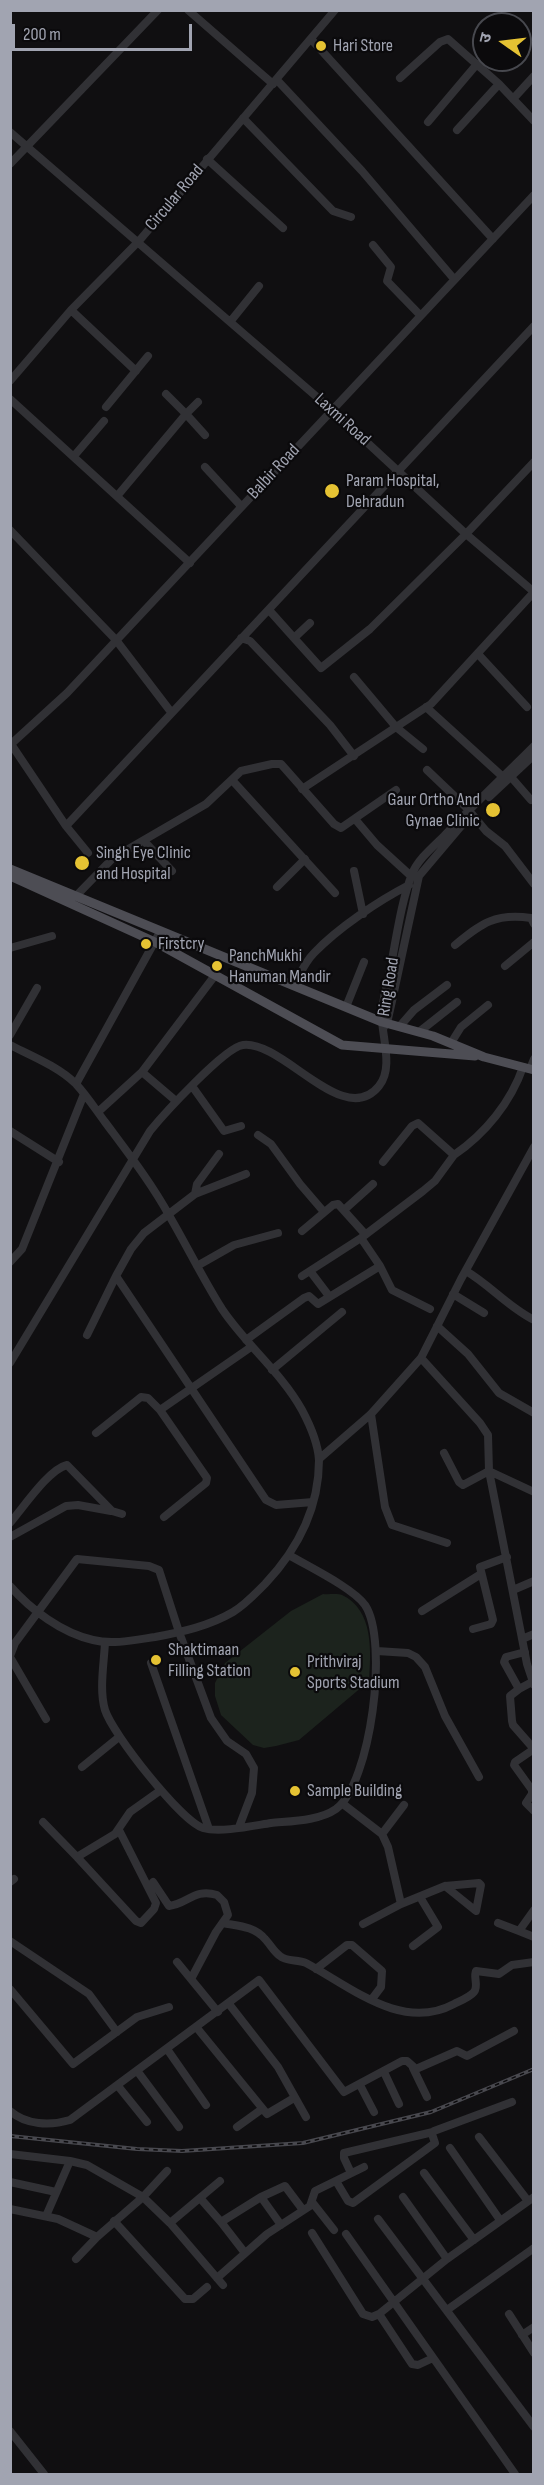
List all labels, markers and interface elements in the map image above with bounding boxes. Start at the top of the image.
scale bar [15,12,195,50]
north arrow [472,12,532,72]
text: 200 m [23,24,61,45]
text: उ [476,31,496,45]
place label: Hari Store [333,35,393,57]
marker: Hari Store [314,39,328,53]
street label: Circular Road [141,160,209,236]
street label: Laxmi Road [309,389,375,451]
street label: Balbir Road [243,440,305,504]
place label: Param Hospital, Dehradun [346,470,440,512]
marker: Param Hospital, Dehradun [323,482,341,500]
place label: Gaur Ortho And Gynae Clinic [388,789,480,832]
marker: Gaur Ortho And Gynae Clinic [484,801,502,819]
place label: Singh Eye Clinic and Hospital [96,842,191,884]
marker: Singh Eye Clinic and Hospital [73,854,91,872]
place label: Firstcry [158,933,204,955]
marker: Firstcry [139,937,153,951]
place label: PanchMukhi Hanuman Mandir [229,945,331,988]
street label: Ring Road [374,956,404,1018]
marker: PanchMukhi Hanuman Mandir [210,959,224,973]
place label: Shaktimaan Filling Station [168,1639,251,1682]
place label: Prithviraj Sports Stadium [307,1651,400,1694]
marker: Shaktimaan Filling Station [149,1653,163,1667]
marker: Prithviraj Sports Stadium [288,1665,302,1679]
place label: Sample Building [307,1780,402,1802]
marker: Sample Building [288,1784,302,1798]

